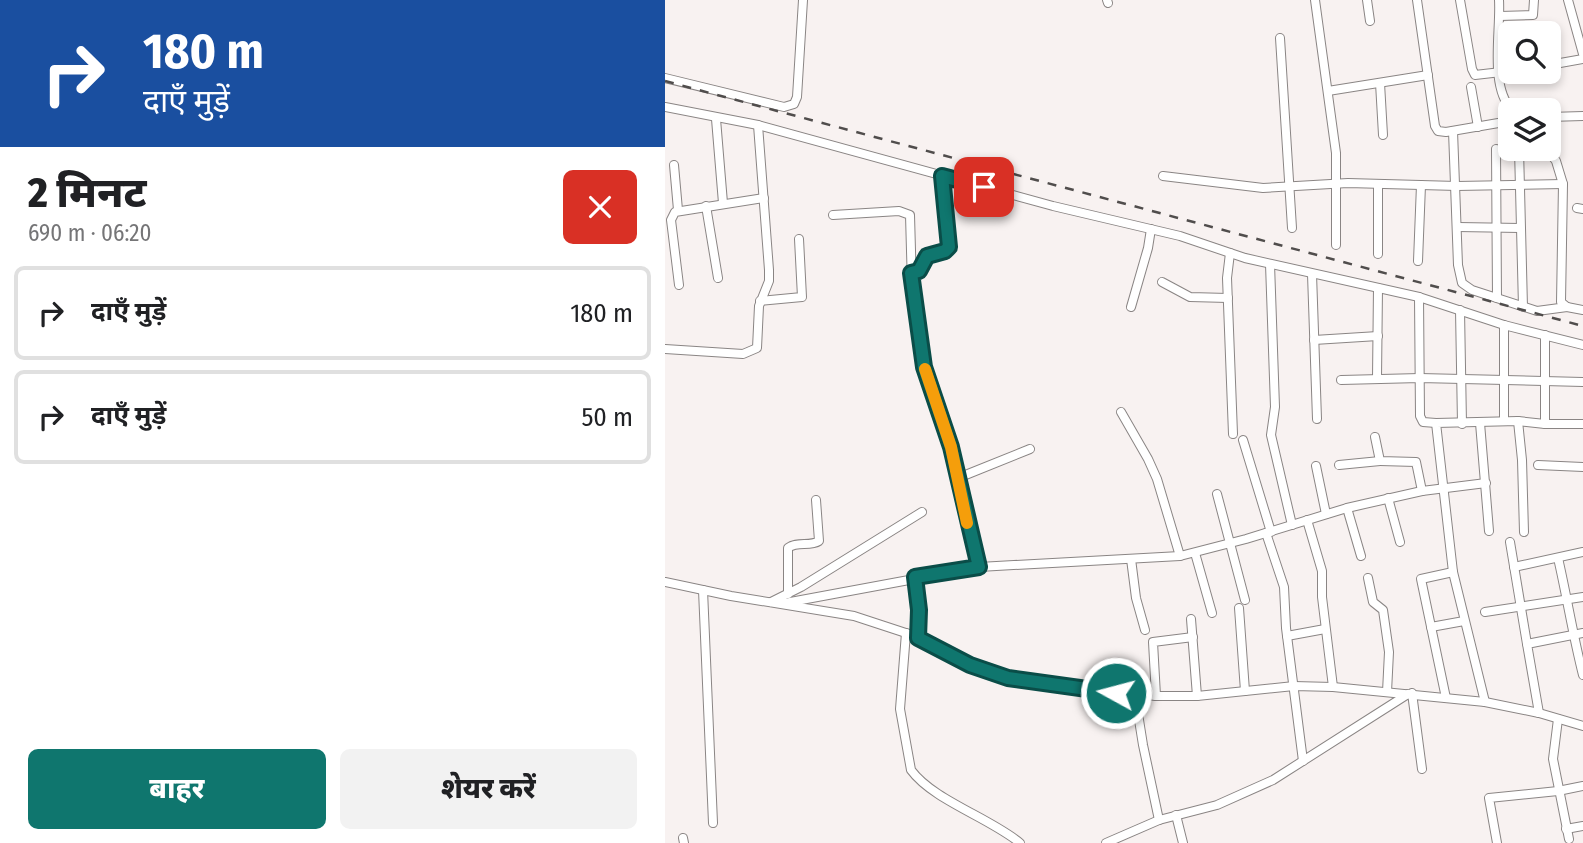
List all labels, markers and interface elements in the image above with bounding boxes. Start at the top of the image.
map controls [1498,21,1561,161]
button: search [1498,21,1561,84]
text: 180 m [143,22,264,81]
icon: right [28,28,119,119]
text: दाएँ मुड़ें [143,82,230,120]
button: layers [1498,98,1561,161]
pin [954,157,1014,217]
text: 2 मिनट [28,168,147,218]
icon: arrive [965,168,1003,206]
button: close [563,170,637,244]
text: 690 m · 06:20 [28,219,151,247]
icon: right [32,294,70,332]
text: दाएँ मुड़ें [91,296,166,327]
text: 180 m [570,298,633,329]
icon: right [32,398,70,436]
text: दाएँ मुड़ें [91,400,166,431]
text: 50 m [581,402,633,433]
position arrow [1079,656,1153,730]
button: बाहर [28,749,326,829]
button: शेयर करें [340,749,637,829]

